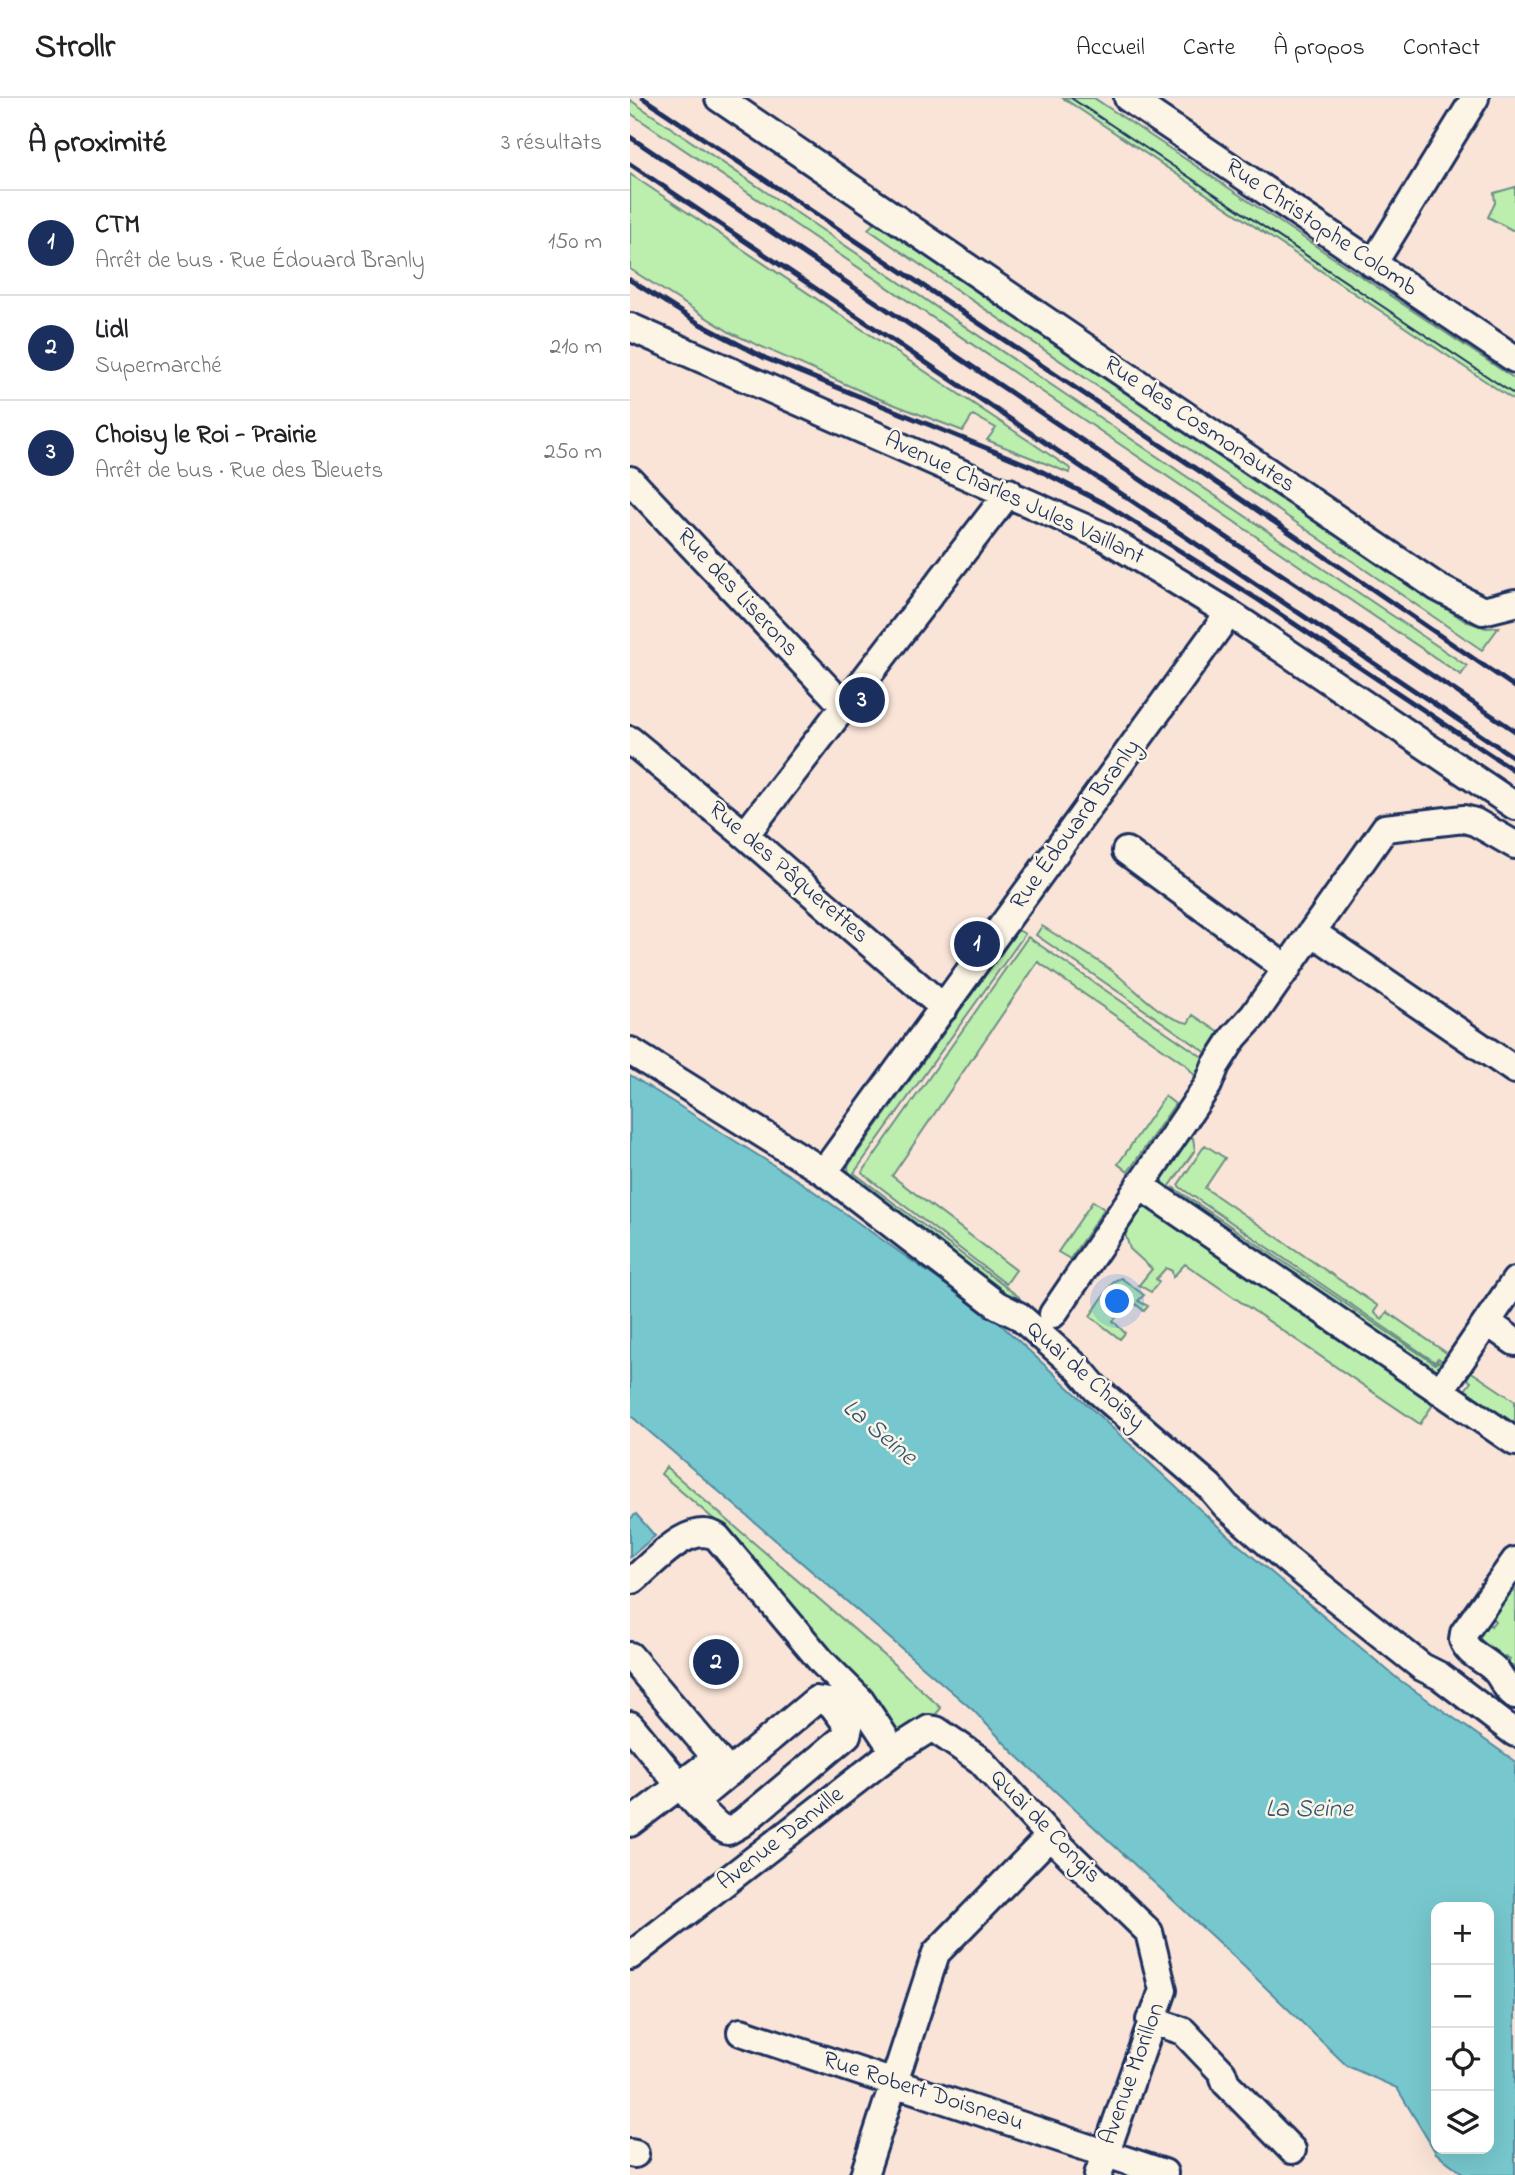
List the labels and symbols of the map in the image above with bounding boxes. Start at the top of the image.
street label: Rue Christophe Colomb [1218,150,1425,306]
street label: Rue des Cosmonautes [1096,348,1302,502]
street label: Avenue Charles Jules Vaillant [878,423,1150,575]
street label: Rue des Liserons [667,520,807,666]
pin: 3 [839,674,885,726]
street label: Rue Édouard Branly [1002,732,1151,918]
street label: Rue des Pâquerettes [700,793,876,953]
pin: 1 [954,918,1000,970]
your location [1100,1284,1134,1318]
street label: Quai de Choisy [1017,1313,1152,1440]
water label: La Seine [833,1390,926,1477]
pin: 2 [693,1636,739,1688]
street label: Quai de Congis [981,1762,1109,1892]
street label: Avenue Danville [710,1778,852,1900]
water label: La Seine [1265,1791,1354,1829]
street label: Avenue Morillon [1091,1998,1175,2150]
street label: Rue Robert Doisneau [818,2043,1028,2141]

